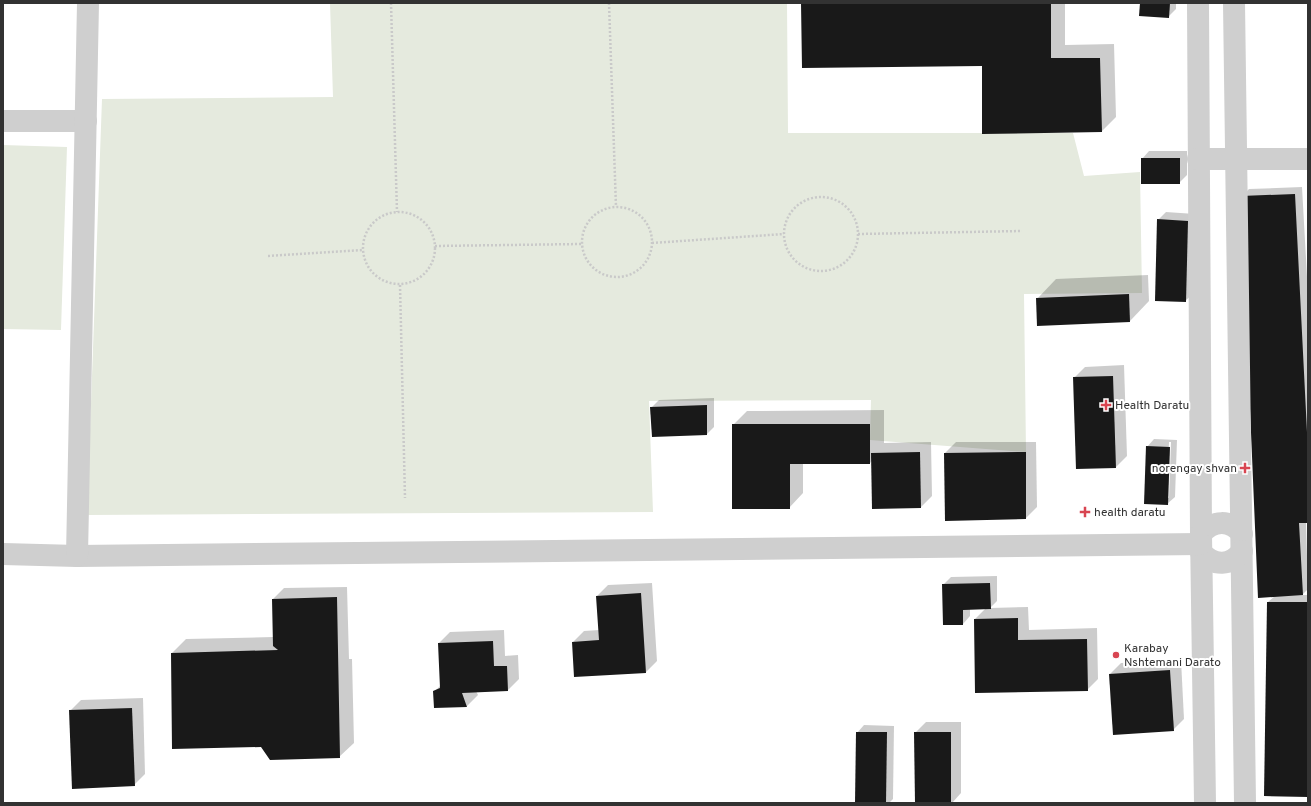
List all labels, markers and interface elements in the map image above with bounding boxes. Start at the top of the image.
place label: Health Daratu [1115,398,1189,414]
marker: Health Daratu [1100,399,1112,411]
place label: norengay shvan [1152,461,1237,477]
marker: norengay shvan [1240,463,1250,473]
place label: health daratu [1094,505,1165,521]
marker: health daratu [1079,506,1091,518]
place label: Karabay Nshtemani Darato [1124,641,1221,671]
marker: Karabay Nshtemani Darato [1111,650,1121,660]

